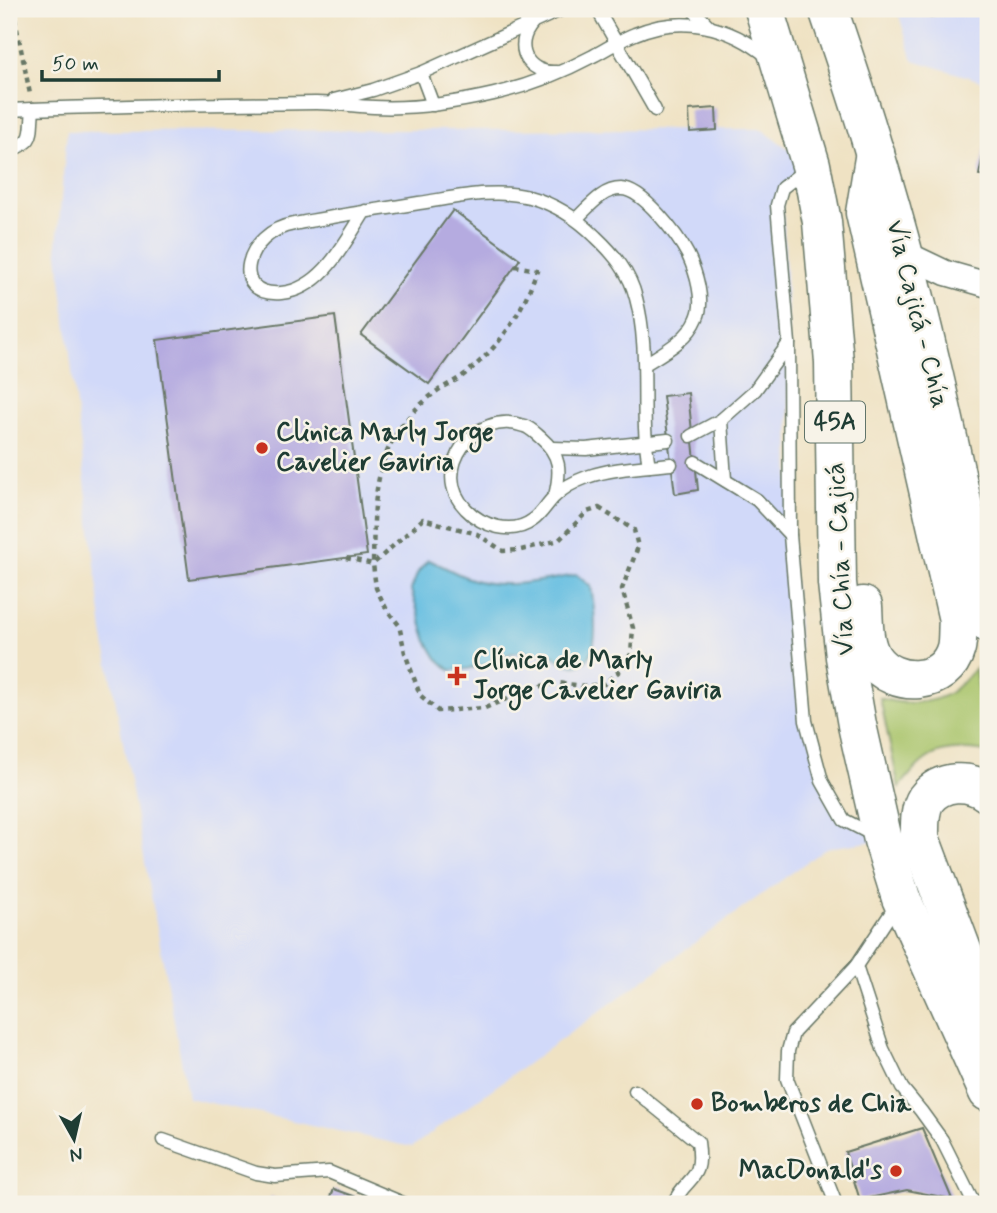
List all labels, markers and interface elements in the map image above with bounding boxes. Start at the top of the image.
scale bar [42,38,219,82]
text: 50 m [52,50,99,78]
street label: Vía Cajicá - Chía [877,216,957,412]
road number: 45A [805,402,865,442]
place label: Clinica Marly Jorge Cavelier Gaviria [276,416,494,480]
marker: Clinica Marly Jorge Cavelier Gaviria [254,440,270,456]
street label: Vía Chía - Cajicá [819,462,863,656]
place label: Clínica de Marly Jorge Cavelier Gaviria [473,644,722,711]
marker: Clínica de Marly Jorge Cavelier Gaviria [447,666,467,686]
place label: Bomberos de Chia [711,1087,912,1121]
marker: Bomberos de Chia [689,1096,705,1112]
north arrow [38,1104,108,1174]
text: N [68,1141,84,1168]
place label: MacDonald's [739,1154,883,1188]
marker: MacDonald's [888,1163,904,1179]

